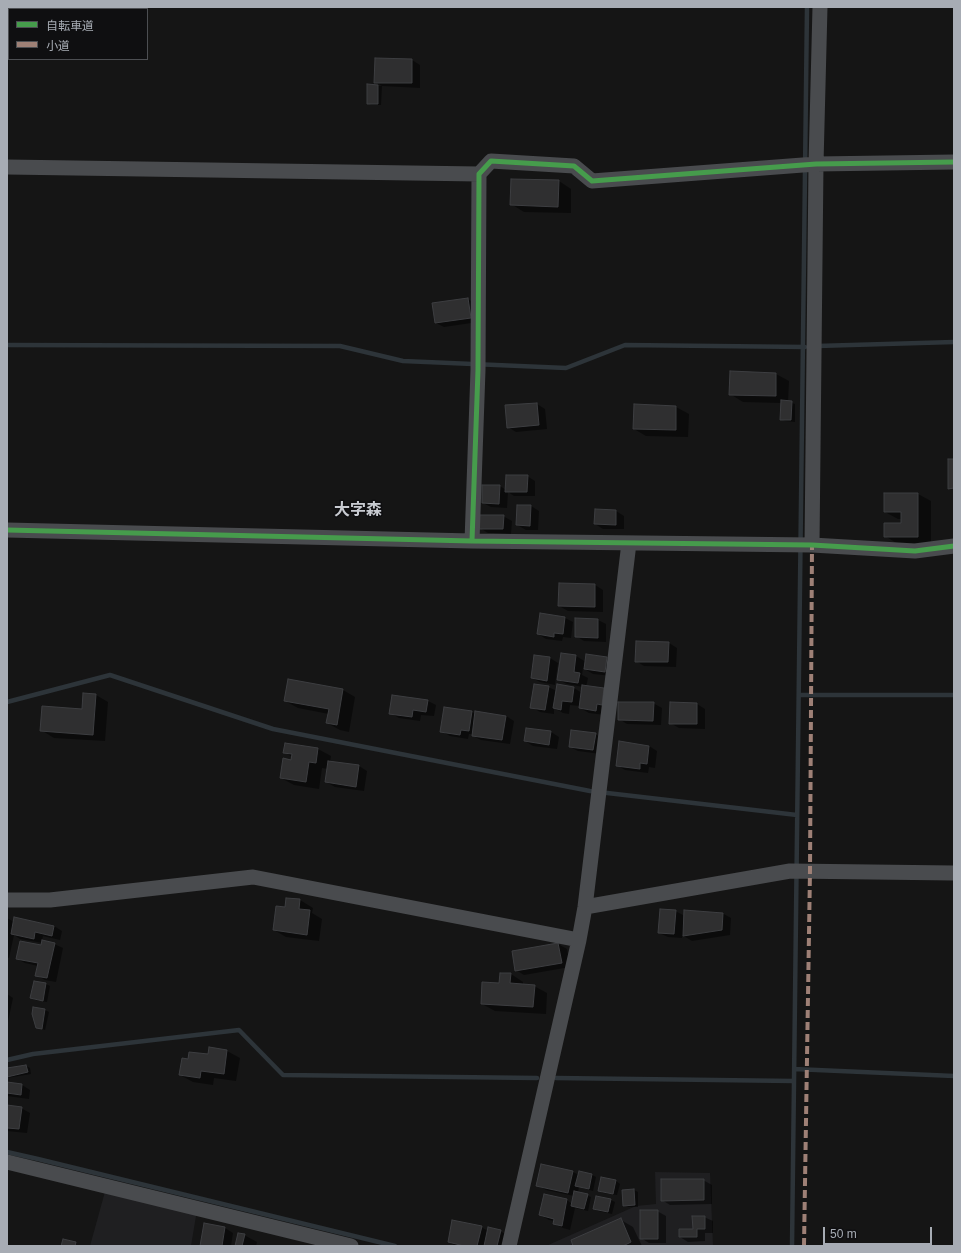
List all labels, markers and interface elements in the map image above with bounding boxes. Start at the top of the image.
legend [8,8,148,60]
text: 自転車道 [46,19,94,33]
text: 小道 [46,39,70,53]
district label: 大字森 [334,501,382,521]
scale bar [825,1219,934,1245]
text: 50 m [830,1227,857,1241]

